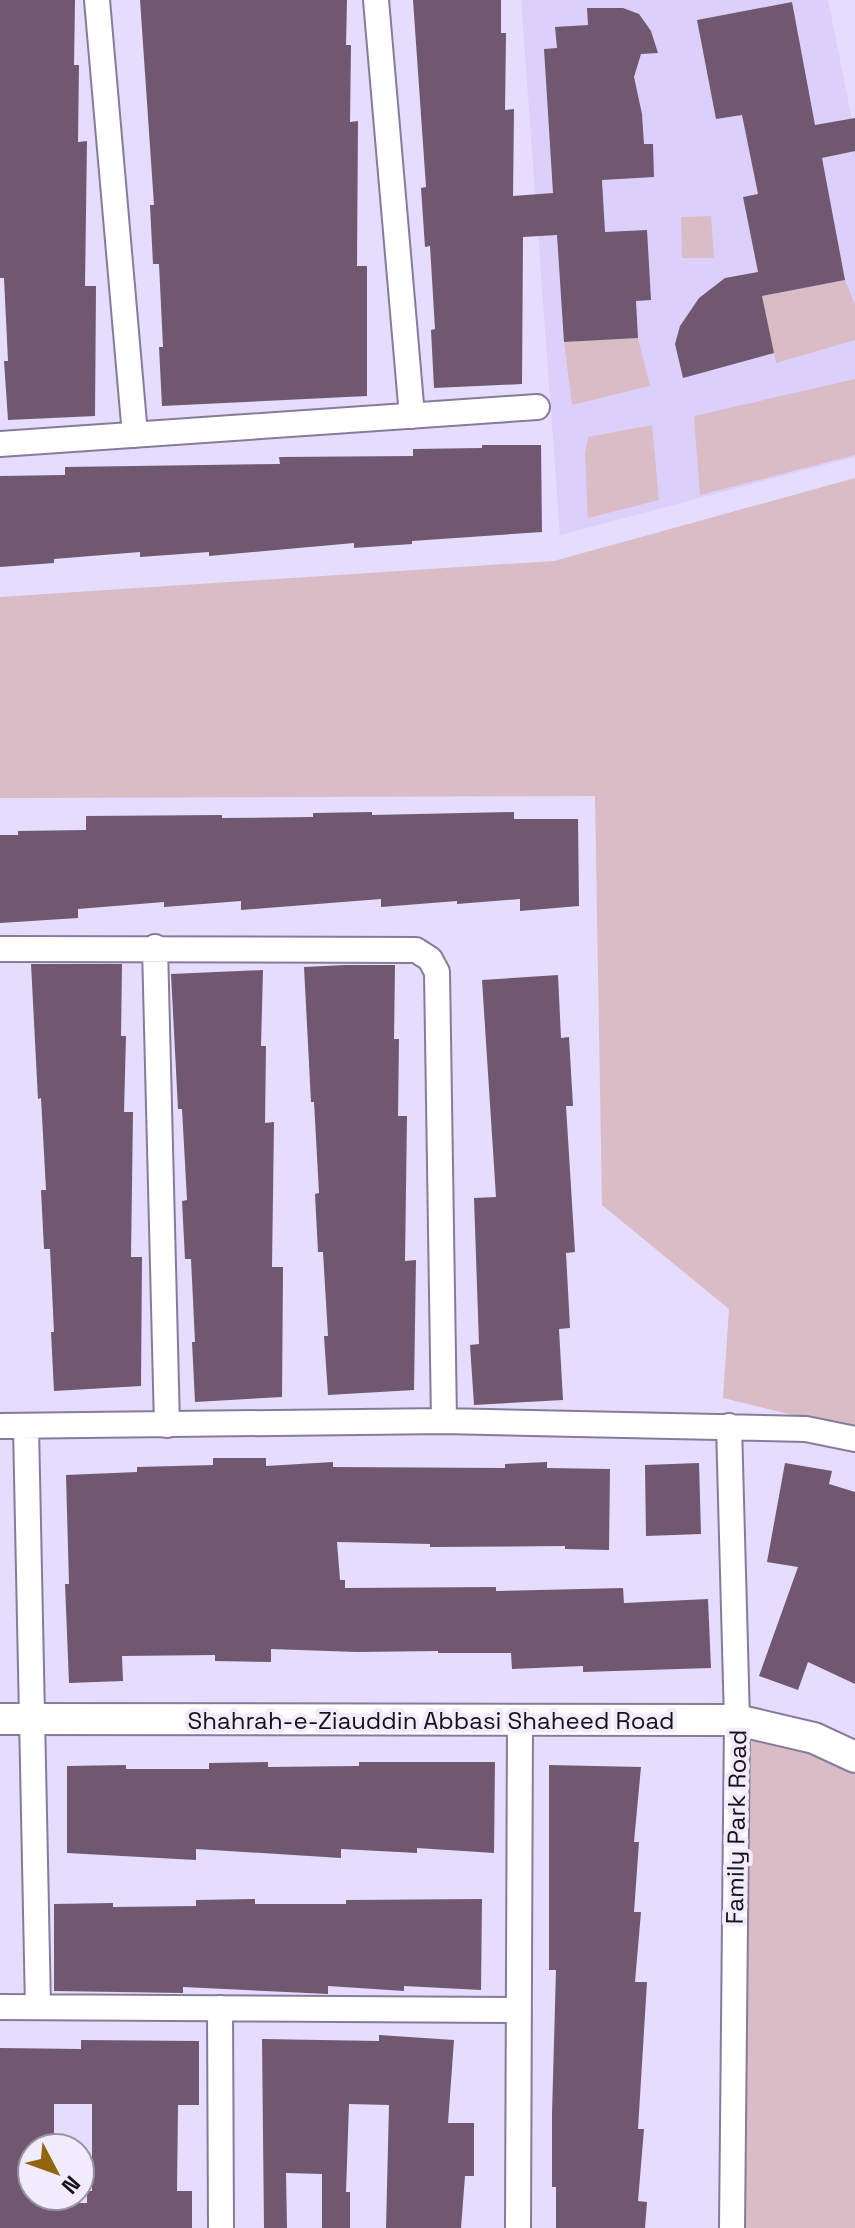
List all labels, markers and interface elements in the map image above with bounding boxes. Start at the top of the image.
street label: Shahrah-e-Ziauddin Abbasi Shaheed Road [188,1705,675,1736]
street label: Family Park Road [719,1729,753,1925]
north arrow [16,2132,96,2212]
text: N [56,2170,86,2200]

